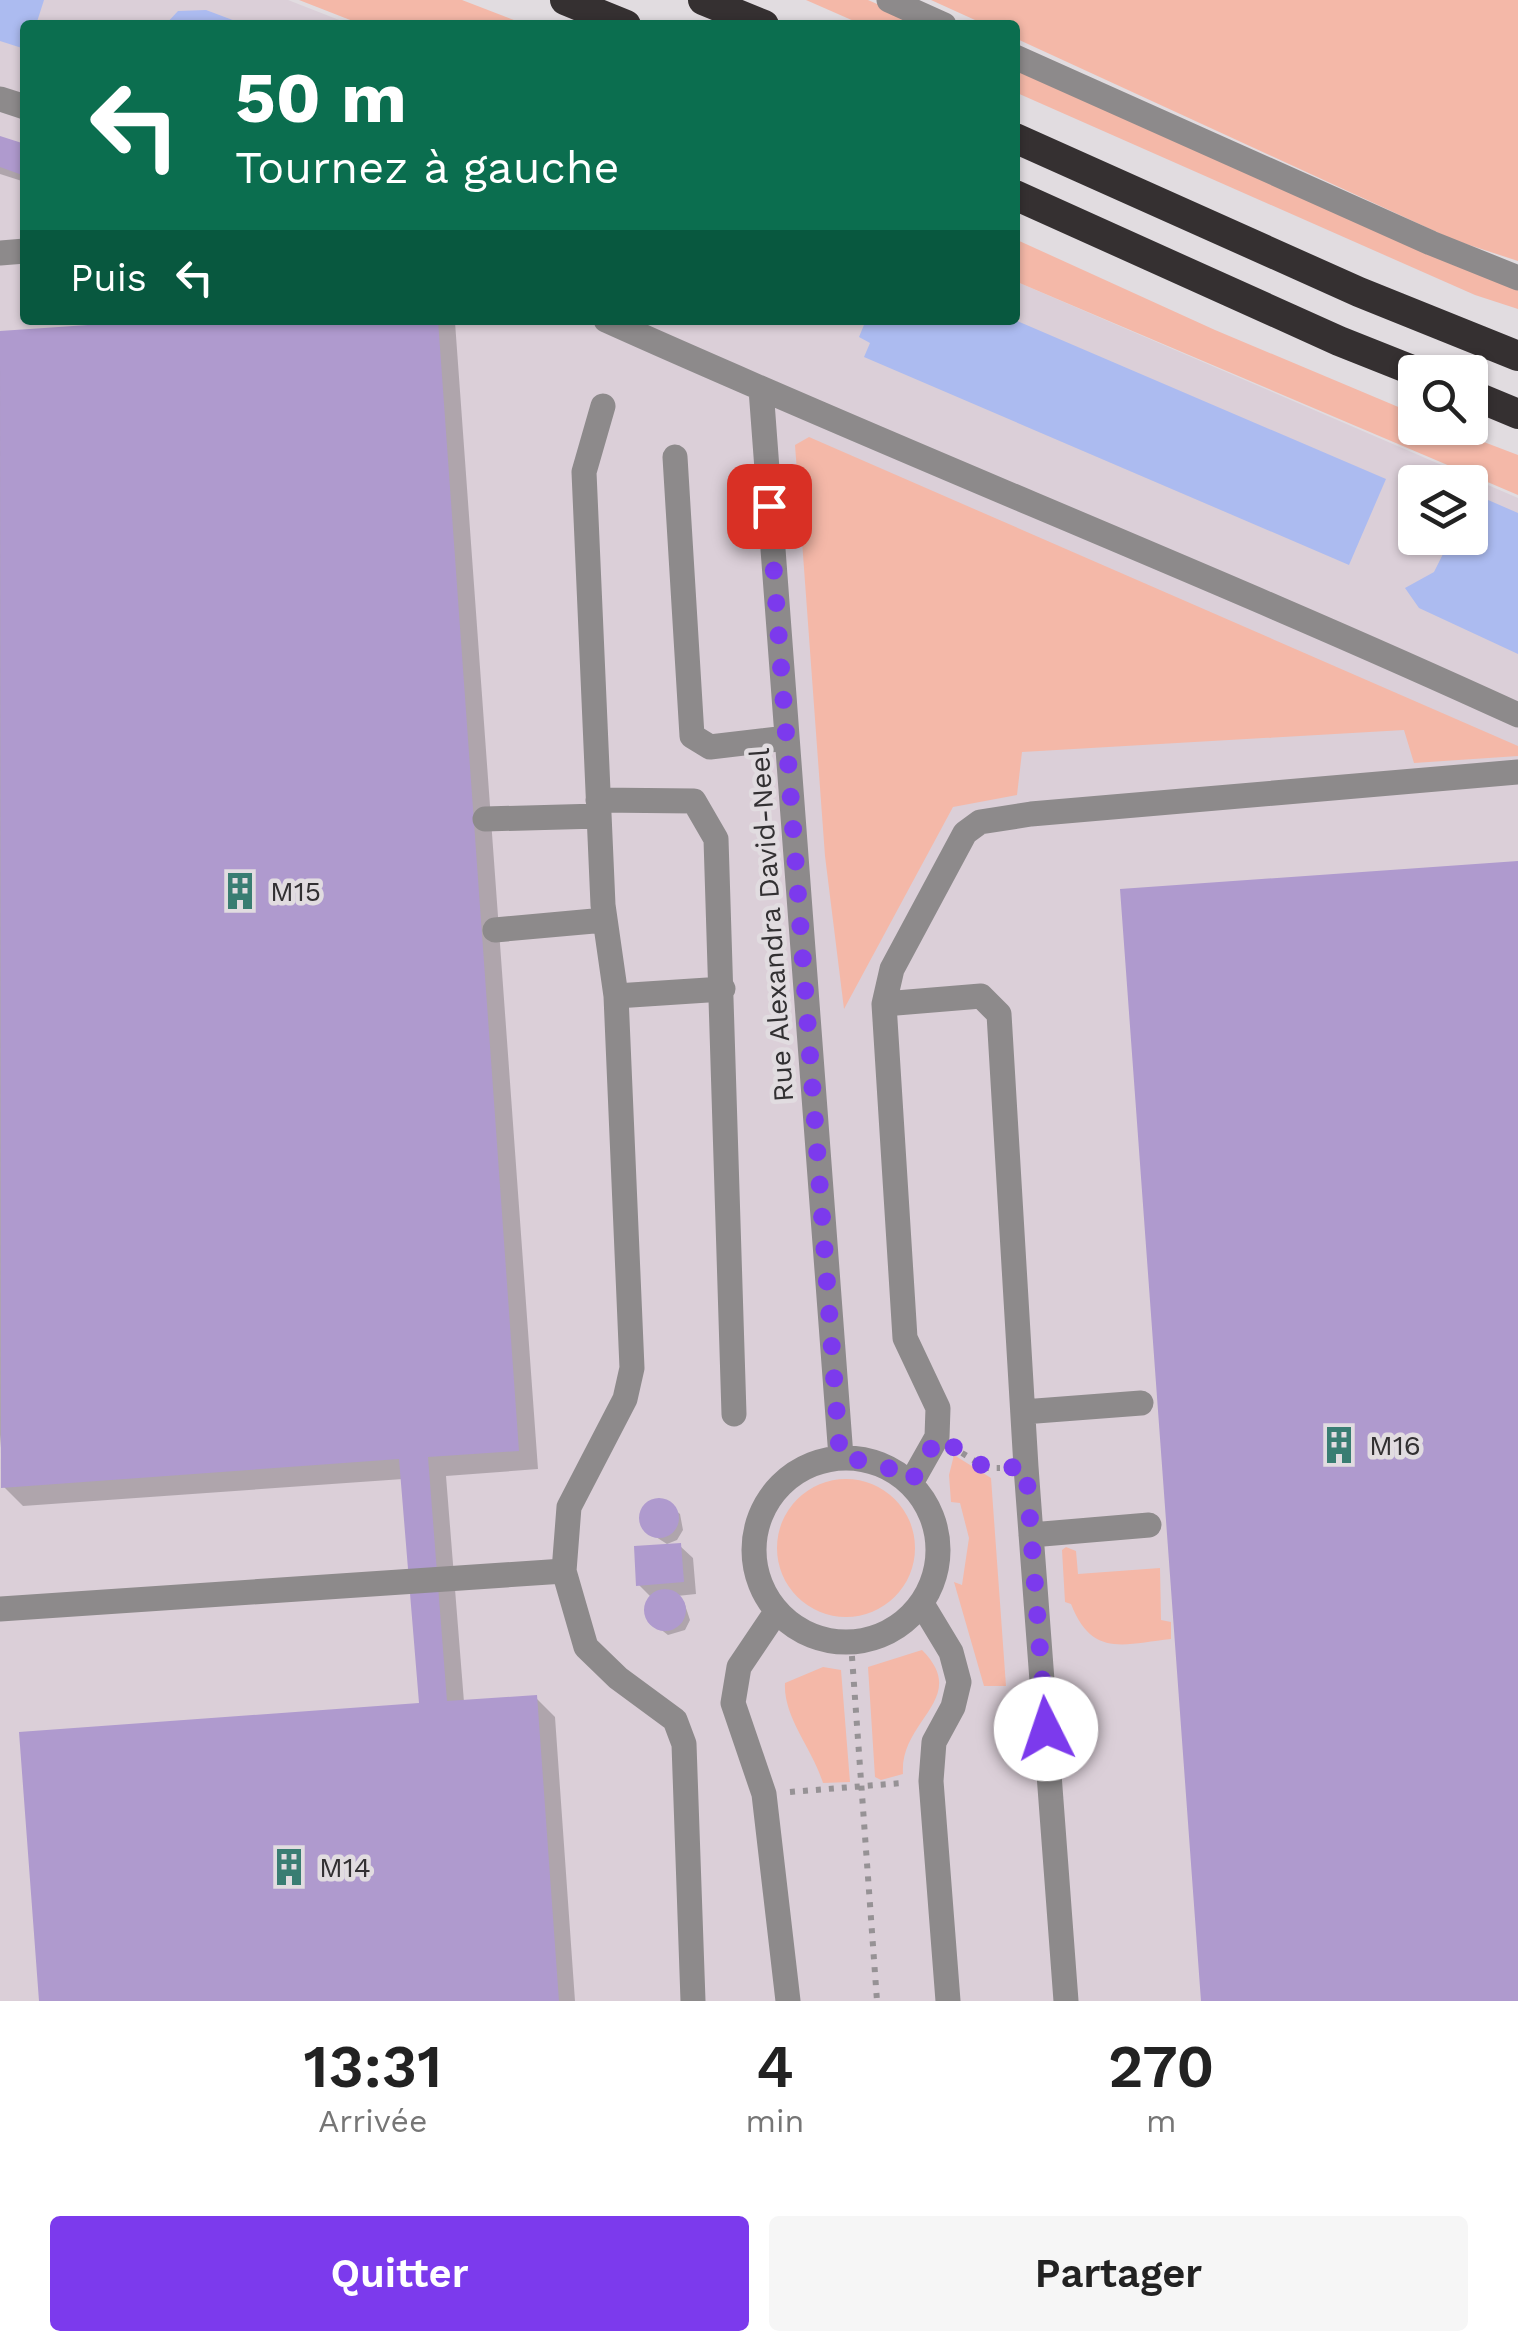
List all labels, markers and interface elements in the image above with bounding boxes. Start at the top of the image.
text: 50 m [235,57,407,139]
icon: left [70,60,200,190]
text: Tournez à gauche [235,141,620,194]
icon: left [167,250,222,305]
text: Puis [70,256,147,300]
map controls [1398,355,1488,555]
button: search [1398,355,1488,445]
pin [727,464,812,549]
button: layers [1398,465,1488,555]
icon: arrive [742,479,797,534]
street label: Rue Alexandra David-Neel [743,747,800,1103]
building icon: M15 [219,870,261,912]
place label: M15 [270,875,321,908]
building icon: M16 [1318,1424,1360,1466]
place label: M16 [1369,1429,1421,1462]
position arrow [994,1677,1098,1781]
building icon: M14 [268,1846,310,1888]
place label: M14 [319,1851,371,1884]
text: 13:31 [304,2031,442,2102]
text: 4 [756,2031,794,2102]
text: 270 [1108,2031,1214,2102]
text: Arrivée [318,2102,427,2140]
text: min [746,2102,804,2140]
text: m [1146,2102,1176,2140]
button: Quitter [50,2216,749,2331]
button: Partager [769,2216,1468,2331]

